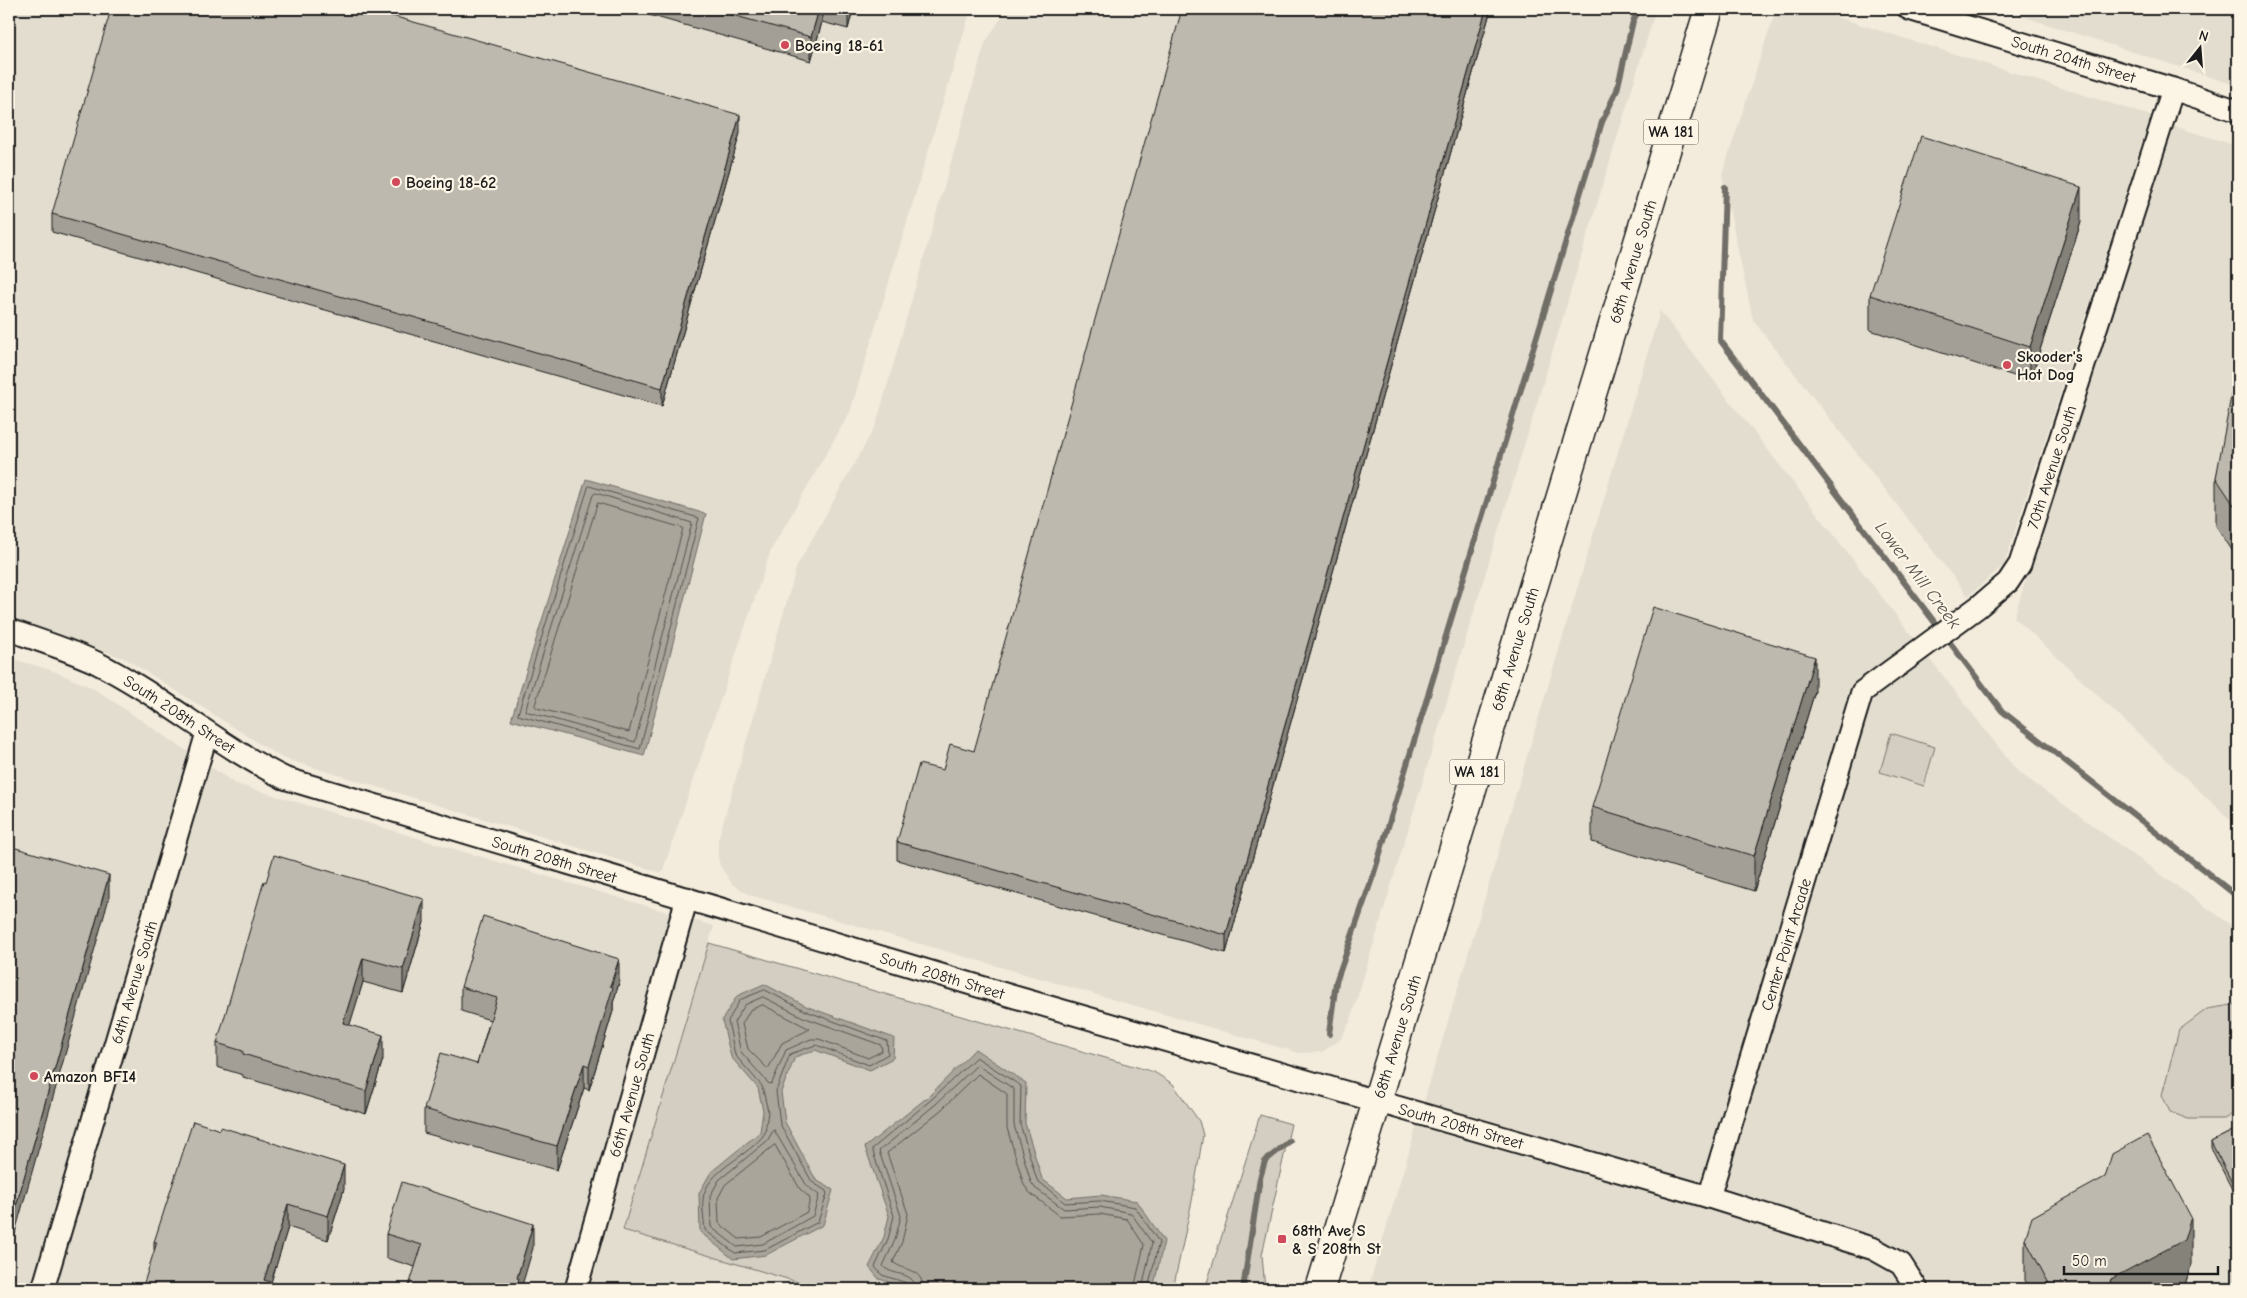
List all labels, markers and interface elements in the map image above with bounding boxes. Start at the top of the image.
north arrow [2174,22,2224,72]
text: N [2197,27,2211,46]
street label: South 204th Street [2009,33,2138,87]
place label: Boeing 18-61 [795,37,884,55]
marker: Boeing 18-61 [779,39,791,51]
road number: WA 181 [1644,120,1698,144]
place label: Boeing 18-62 [406,174,496,192]
marker: Boeing 18-62 [390,176,402,188]
street label: 68th Avenue South [1606,198,1661,326]
place label: Skooder's Hot Dog [2017,348,2083,384]
marker: Skooder's Hot Dog [2001,359,2013,371]
street label: 70th Avenue South [2024,403,2080,531]
water label: Lower Mill Creek [1870,518,1965,633]
street label: 68th Avenue South [1488,585,1543,713]
street label: South 208th Street [120,672,238,758]
road number: WA 181 [1450,760,1504,784]
street label: South 208th Street [490,833,619,887]
street label: Center Point Arcade [1758,876,1815,1013]
street label: 64th Avenue South [108,919,161,1046]
street label: South 208th Street [878,949,1007,1004]
street label: 68th Avenue South [1370,973,1425,1101]
street label: 66th Avenue South [606,1031,658,1159]
place label: Amazon BFI4 [44,1068,136,1086]
marker: Amazon BFI4 [28,1070,40,1082]
street label: South 208th Street [1396,1100,1526,1153]
place label: 68th Ave S & S 208th St [1292,1222,1382,1258]
marker: 68th Ave S & S 208th St [1276,1233,1288,1245]
scale bar [2064,1243,2218,1275]
text: 50 m [2072,1252,2107,1270]

